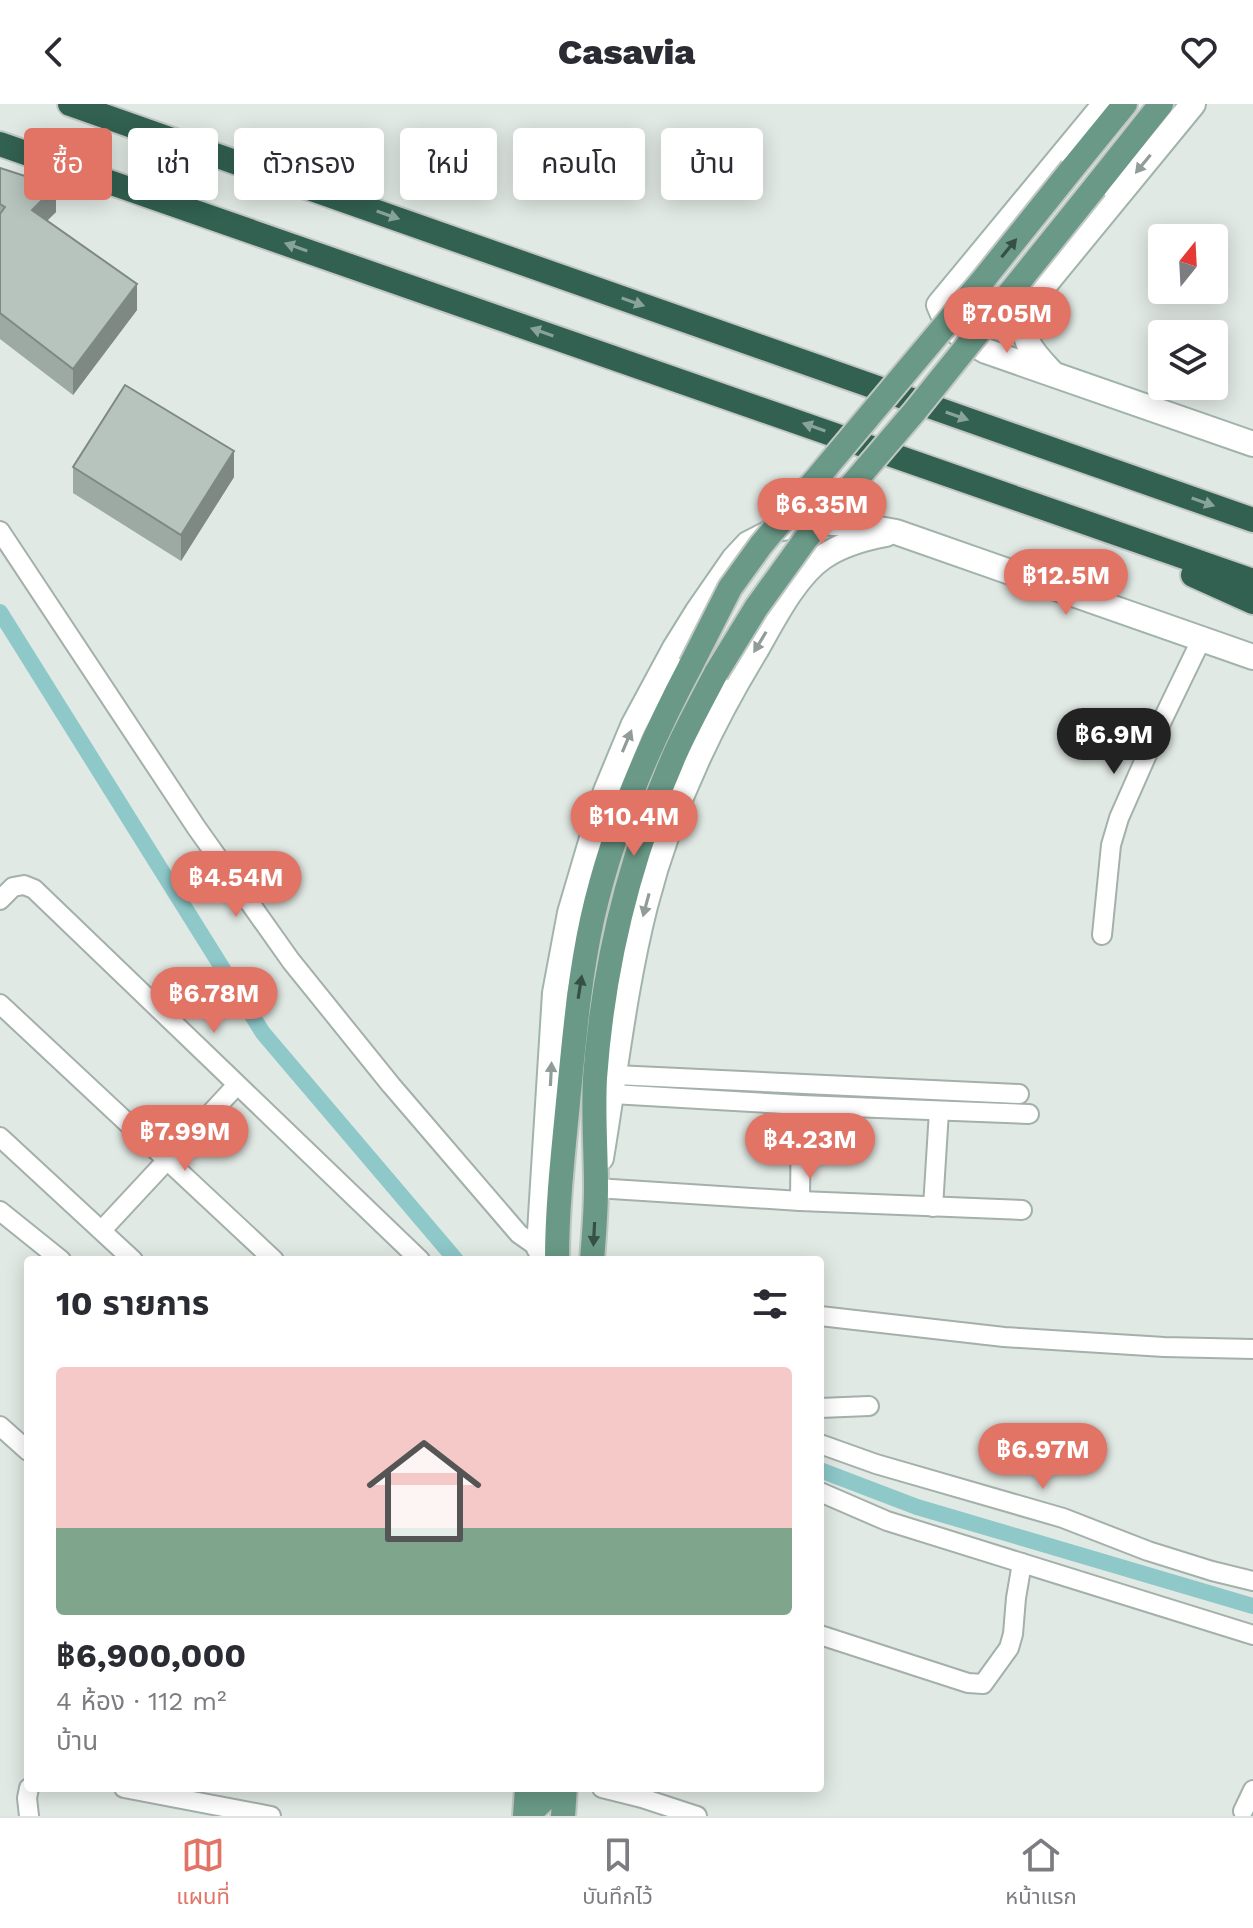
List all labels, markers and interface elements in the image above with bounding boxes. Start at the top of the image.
icon: back [32,30,76,74]
icon: heart [1177,30,1221,74]
text: Casavia [558,31,695,73]
chip: ซื้อ [24,128,112,200]
chip: เช่า [128,128,218,200]
chip: ตัวกรอง [234,128,384,200]
chip: ใหม่ [400,128,497,200]
chip: คอนโด [513,128,645,200]
chip: บ้าน [661,128,763,200]
one-way arrow [1135,154,1152,174]
one-way arrow [376,210,400,222]
north arrow [1148,224,1228,304]
map controls [1148,224,1228,400]
one-way arrow [1000,239,1017,259]
one-way arrow [284,240,308,253]
pin: ฿7.05M [942,287,1072,355]
one-way arrow [621,296,645,308]
text: ฿7.05M [962,298,1052,328]
button: layers [1148,320,1228,400]
one-way arrow [529,326,553,338]
one-way arrow [946,410,970,422]
one-way arrow [802,420,826,432]
pin: ฿6.35M [757,478,887,546]
text: ฿6.35M [776,489,868,519]
one-way arrow [1191,496,1215,509]
pin: ฿12.5M [1001,549,1131,617]
text: ฿12.5M [1022,560,1110,590]
one-way arrow [754,631,768,653]
pin: ฿6.9M [1058,708,1170,776]
text: ฿6.9M [1075,719,1153,749]
one-way arrow [620,729,633,753]
pin: ฿10.4M [569,790,699,858]
text: ฿10.4M [589,801,679,831]
pin: ฿4.54M [171,851,301,919]
text: ฿4.54M [189,862,283,892]
one-way arrow [639,893,651,918]
pin: ฿6.78M [149,967,279,1035]
one-way arrow [575,974,587,999]
text: ฿6.78M [169,978,259,1008]
one-way arrow [544,1061,557,1086]
pin: ฿7.99M [120,1105,250,1173]
pin: ฿4.23M [745,1113,875,1181]
text: ฿7.99M [139,1116,231,1146]
text: ฿4.23M [763,1124,857,1154]
one-way arrow [587,1222,600,1247]
icon: filters [748,1282,792,1326]
text: 10 รายการ [56,1283,209,1323]
icon: home [352,1419,496,1563]
pin: ฿6.97M [978,1423,1108,1491]
text: ฿6.97M [996,1434,1090,1464]
text: ฿6,900,000 [56,1635,246,1675]
text: 4 ห้อง · 112 m² [56,1686,227,1716]
text: บ้าน [56,1726,98,1756]
tab: แผนที่ [176,1833,230,1914]
tab: บันทึกไว้ [582,1833,653,1914]
tab: หน้าแรก [1005,1833,1077,1914]

